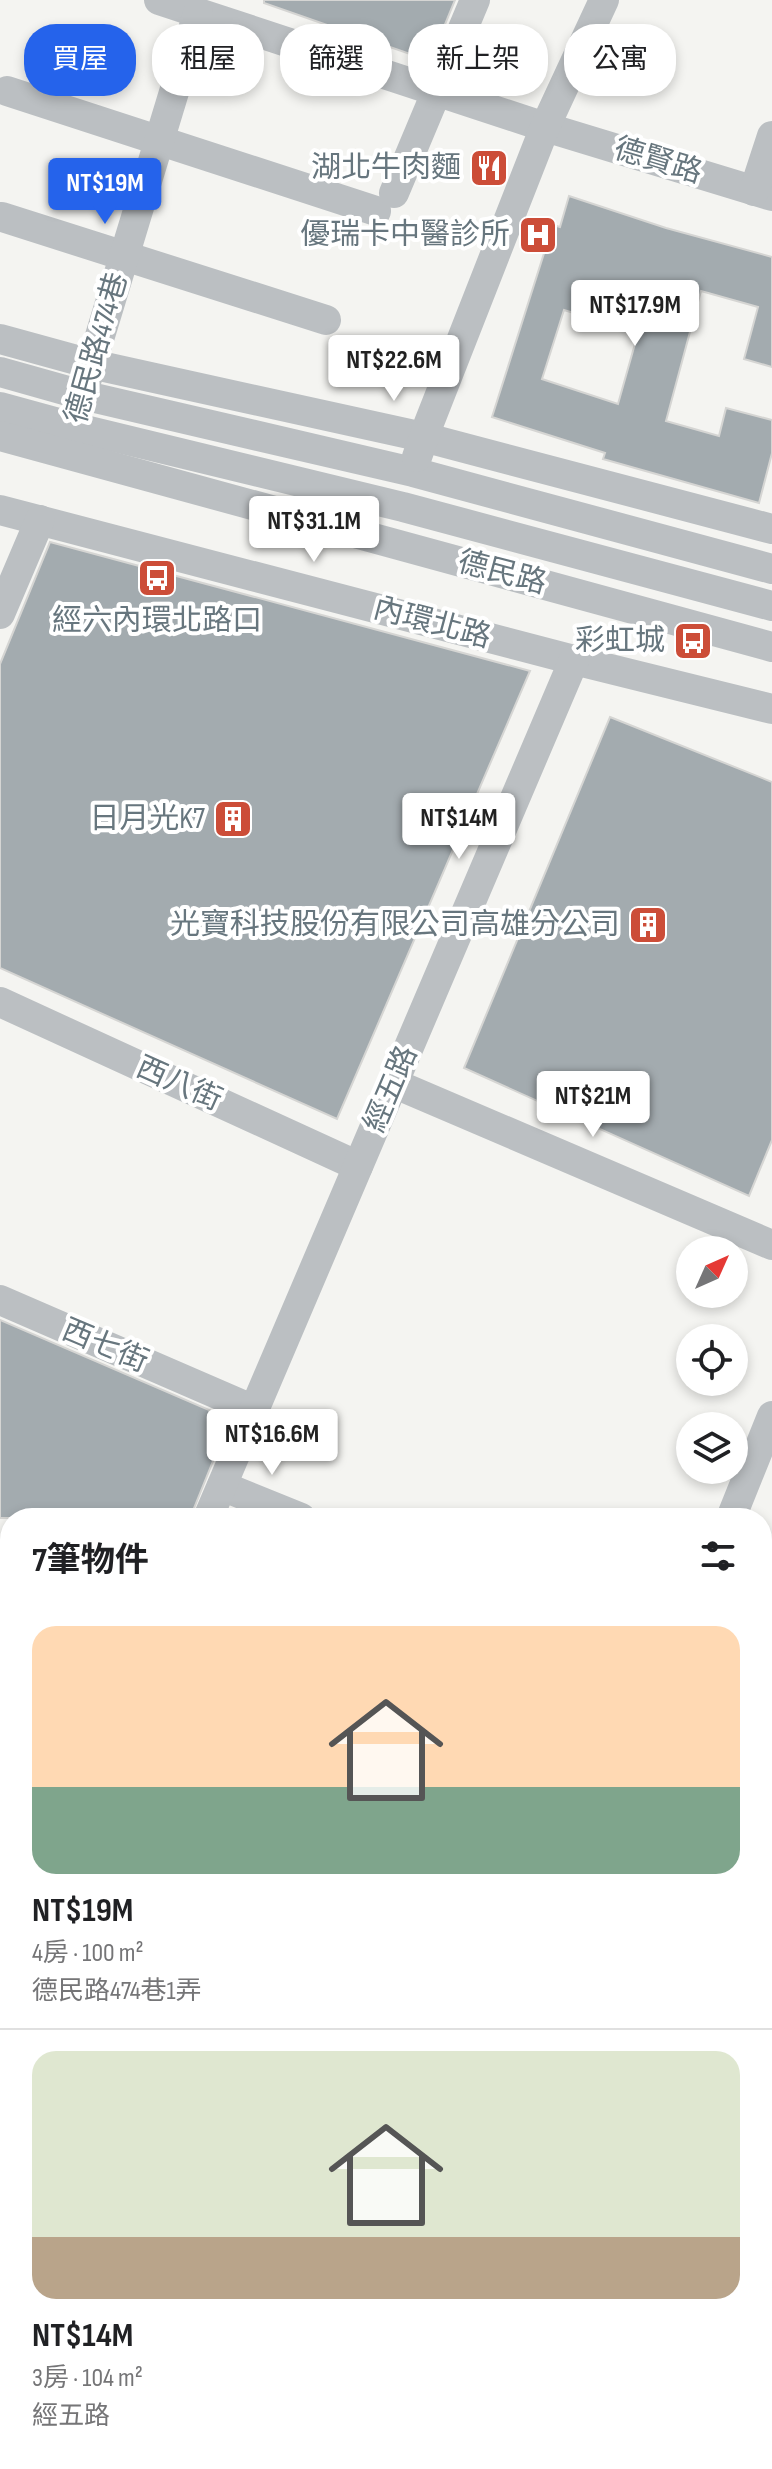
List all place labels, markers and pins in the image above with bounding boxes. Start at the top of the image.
restaurant icon: 湖北牛肉麵 [468,147,510,189]
place label: 湖北牛肉麵 [311,150,461,186]
pin: NT$19M [40,158,170,226]
hospital icon: 優瑞卡中醫診所 [517,214,559,256]
place label: 優瑞卡中醫診所 [300,217,510,253]
pin: NT$17.9M [552,280,718,348]
pin: NT$22.6M [311,335,477,403]
pin: NT$31.1M [231,496,397,564]
bus stop icon: 經六內環北路口 [136,557,178,599]
place label: 經六內環北路口 [52,603,262,639]
bus stop icon: 彩虹城 [672,620,714,662]
place label: 彩虹城 [575,623,665,659]
pin: NT$14M [394,793,524,861]
building icon: 日月光K7 [212,798,254,840]
place label: 日月光K7 [89,801,205,837]
building icon: 光寶科技股份有限公司高雄分公司 [627,904,669,946]
place label: 光寶科技股份有限公司高雄分公司 [170,907,620,943]
pin: NT$21M [528,1071,658,1139]
pin: NT$16.6M [189,1409,355,1477]

